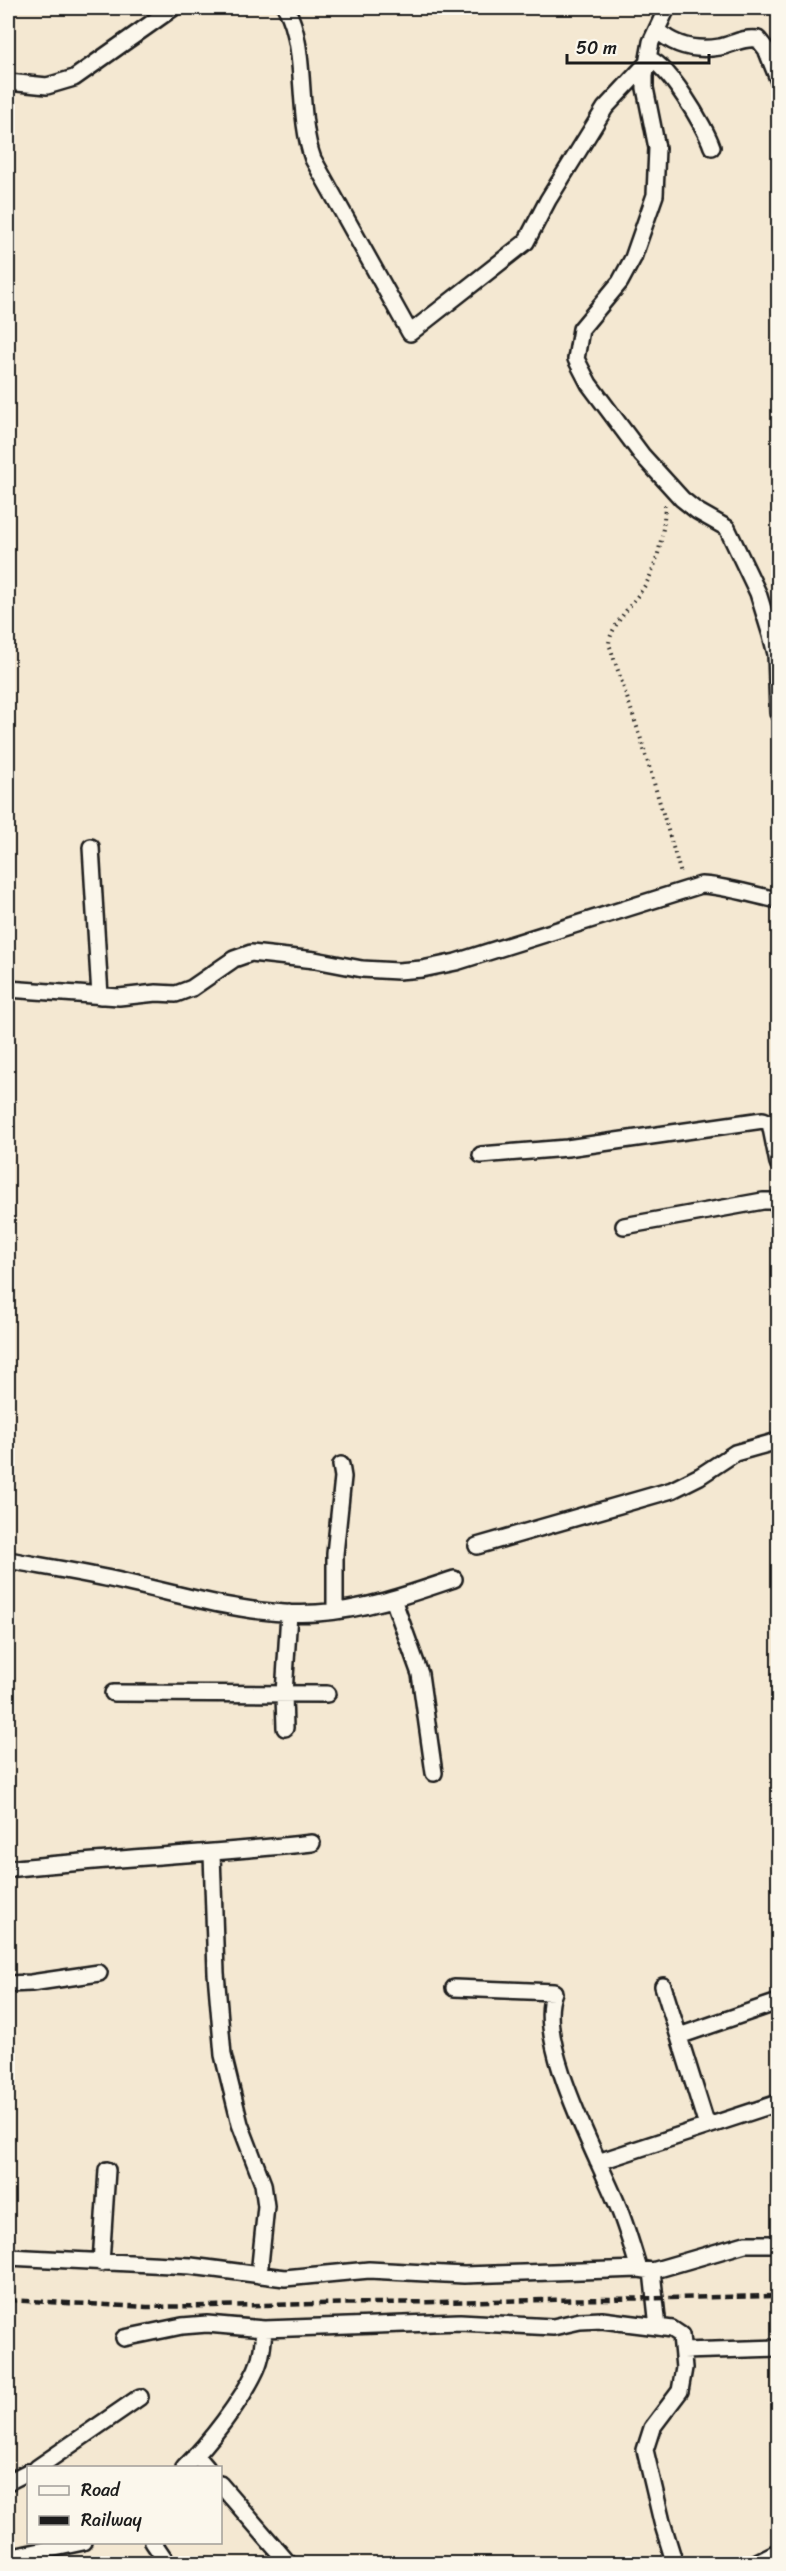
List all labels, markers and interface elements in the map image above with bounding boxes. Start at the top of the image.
scale bar [567,27,710,65]
text: 50 m [576,32,617,64]
legend [27,2466,222,2544]
text: Road [81,2474,121,2506]
text: Railway [81,2504,143,2536]

